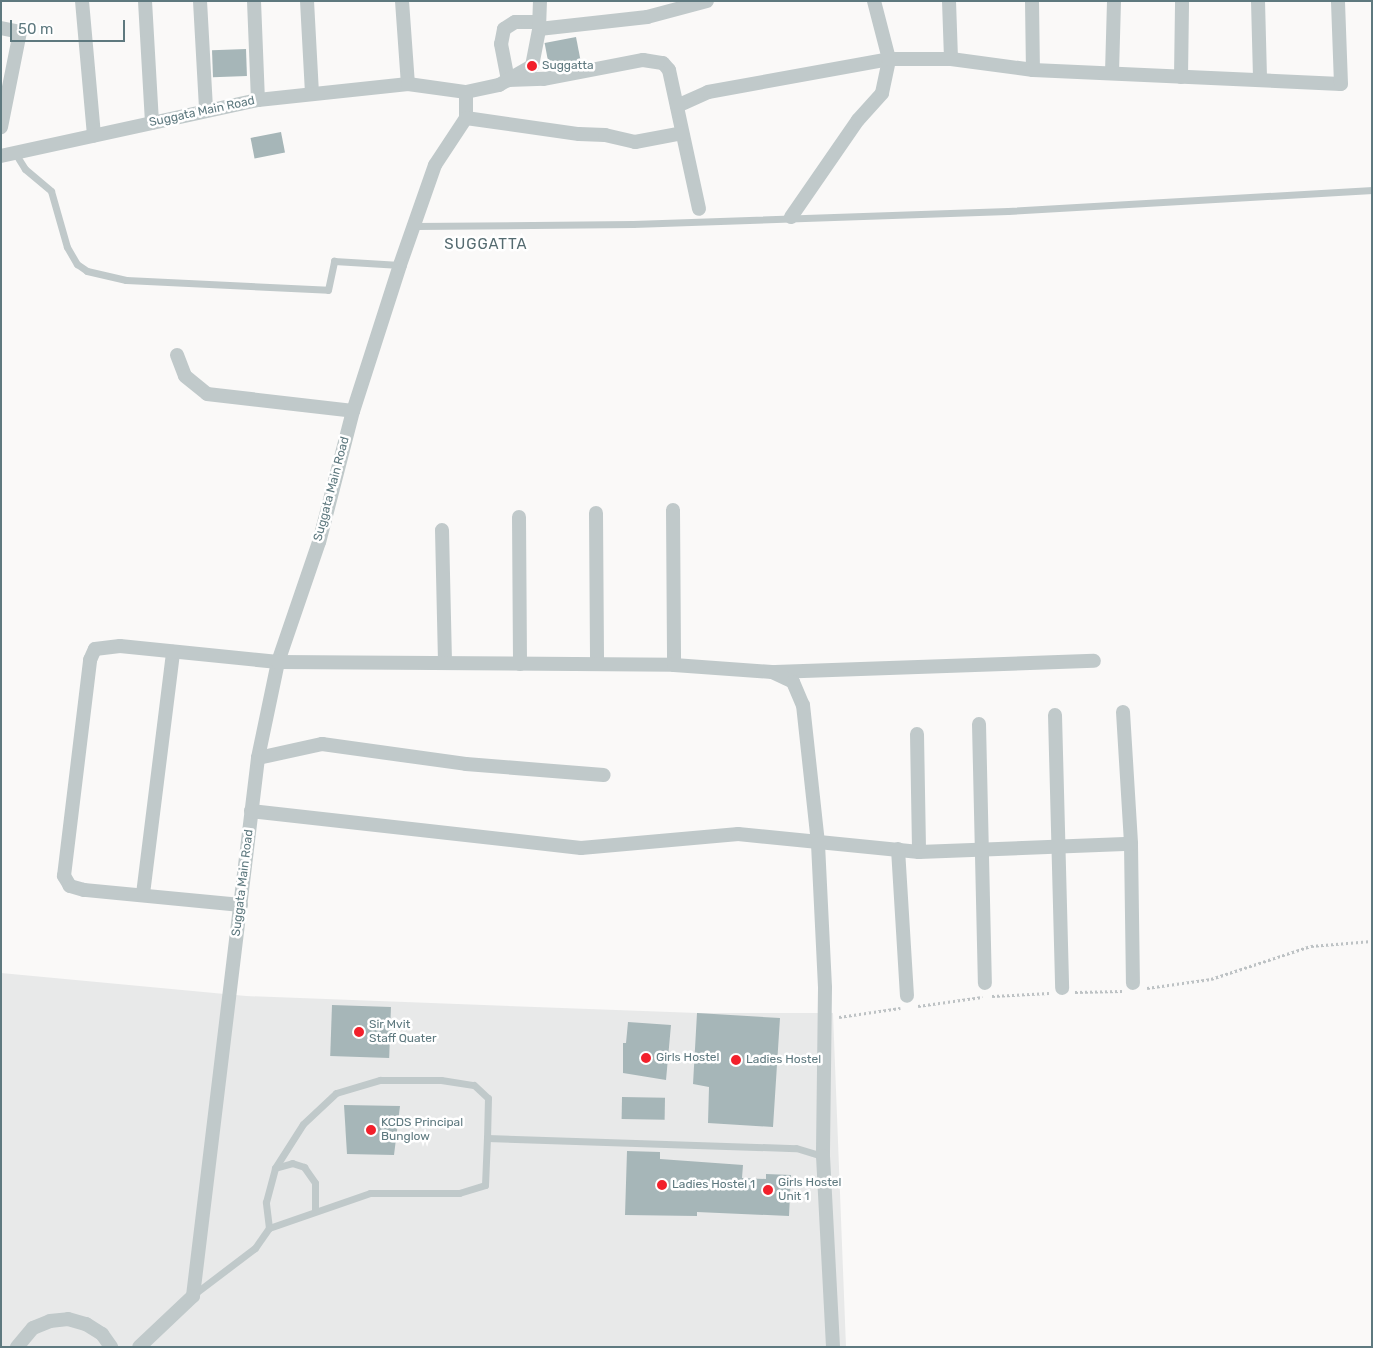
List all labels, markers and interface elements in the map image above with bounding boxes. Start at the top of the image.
scale bar [12,10,128,42]
text: 50 m [18,20,53,38]
place label: Suggatta [542,59,594,73]
marker: Suggatta [526,60,538,72]
street label: Suggata Main Road [148,94,256,130]
district label: SUGGATTA [443,236,529,254]
street label: Suggata Main Road [311,435,353,543]
street label: Suggata Main Road [229,829,257,937]
place label: Sir Mvit Staff Quater [369,1018,437,1046]
marker: Sir Mvit Staff Quater [353,1026,365,1038]
place label: Girls Hostel [656,1051,720,1065]
marker: Girls Hostel [640,1052,652,1064]
place label: Ladies Hostel [746,1053,821,1067]
marker: Ladies Hostel [730,1054,742,1066]
place label: KCDS Principal Bunglow [381,1116,463,1144]
marker: KCDS Principal Bunglow [365,1124,377,1136]
place label: Girls Hostel Unit 1 [778,1176,842,1204]
place label: Ladies Hostel 1 [672,1178,755,1192]
marker: Ladies Hostel 1 [656,1179,668,1191]
marker: Girls Hostel Unit 1 [762,1184,774,1196]

